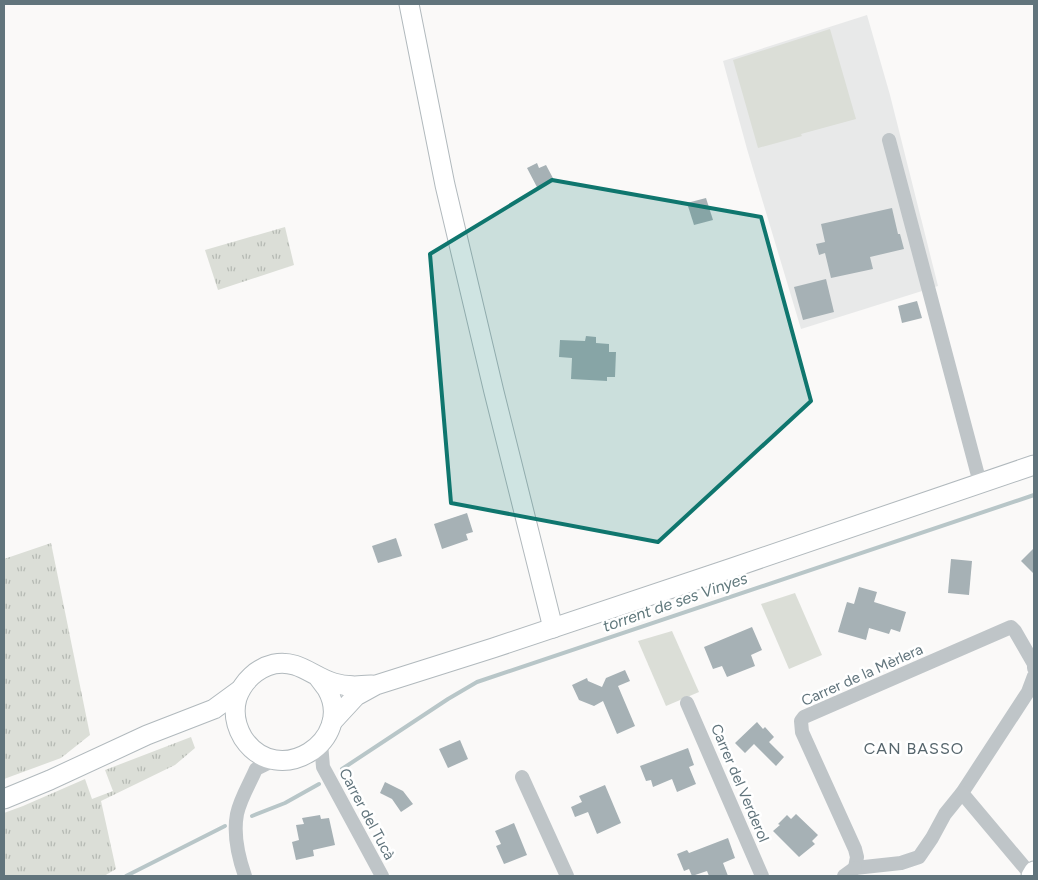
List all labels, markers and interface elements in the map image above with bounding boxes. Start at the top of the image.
water label: torrent de ses Vinyes [600,568,750,636]
street label: Carrer de la Mèrlera [798,640,926,710]
street label: Carrer del Verderol [707,721,773,845]
district label: CAN BASSO [864,739,964,758]
street label: Carrer del Tucà [335,765,399,863]

